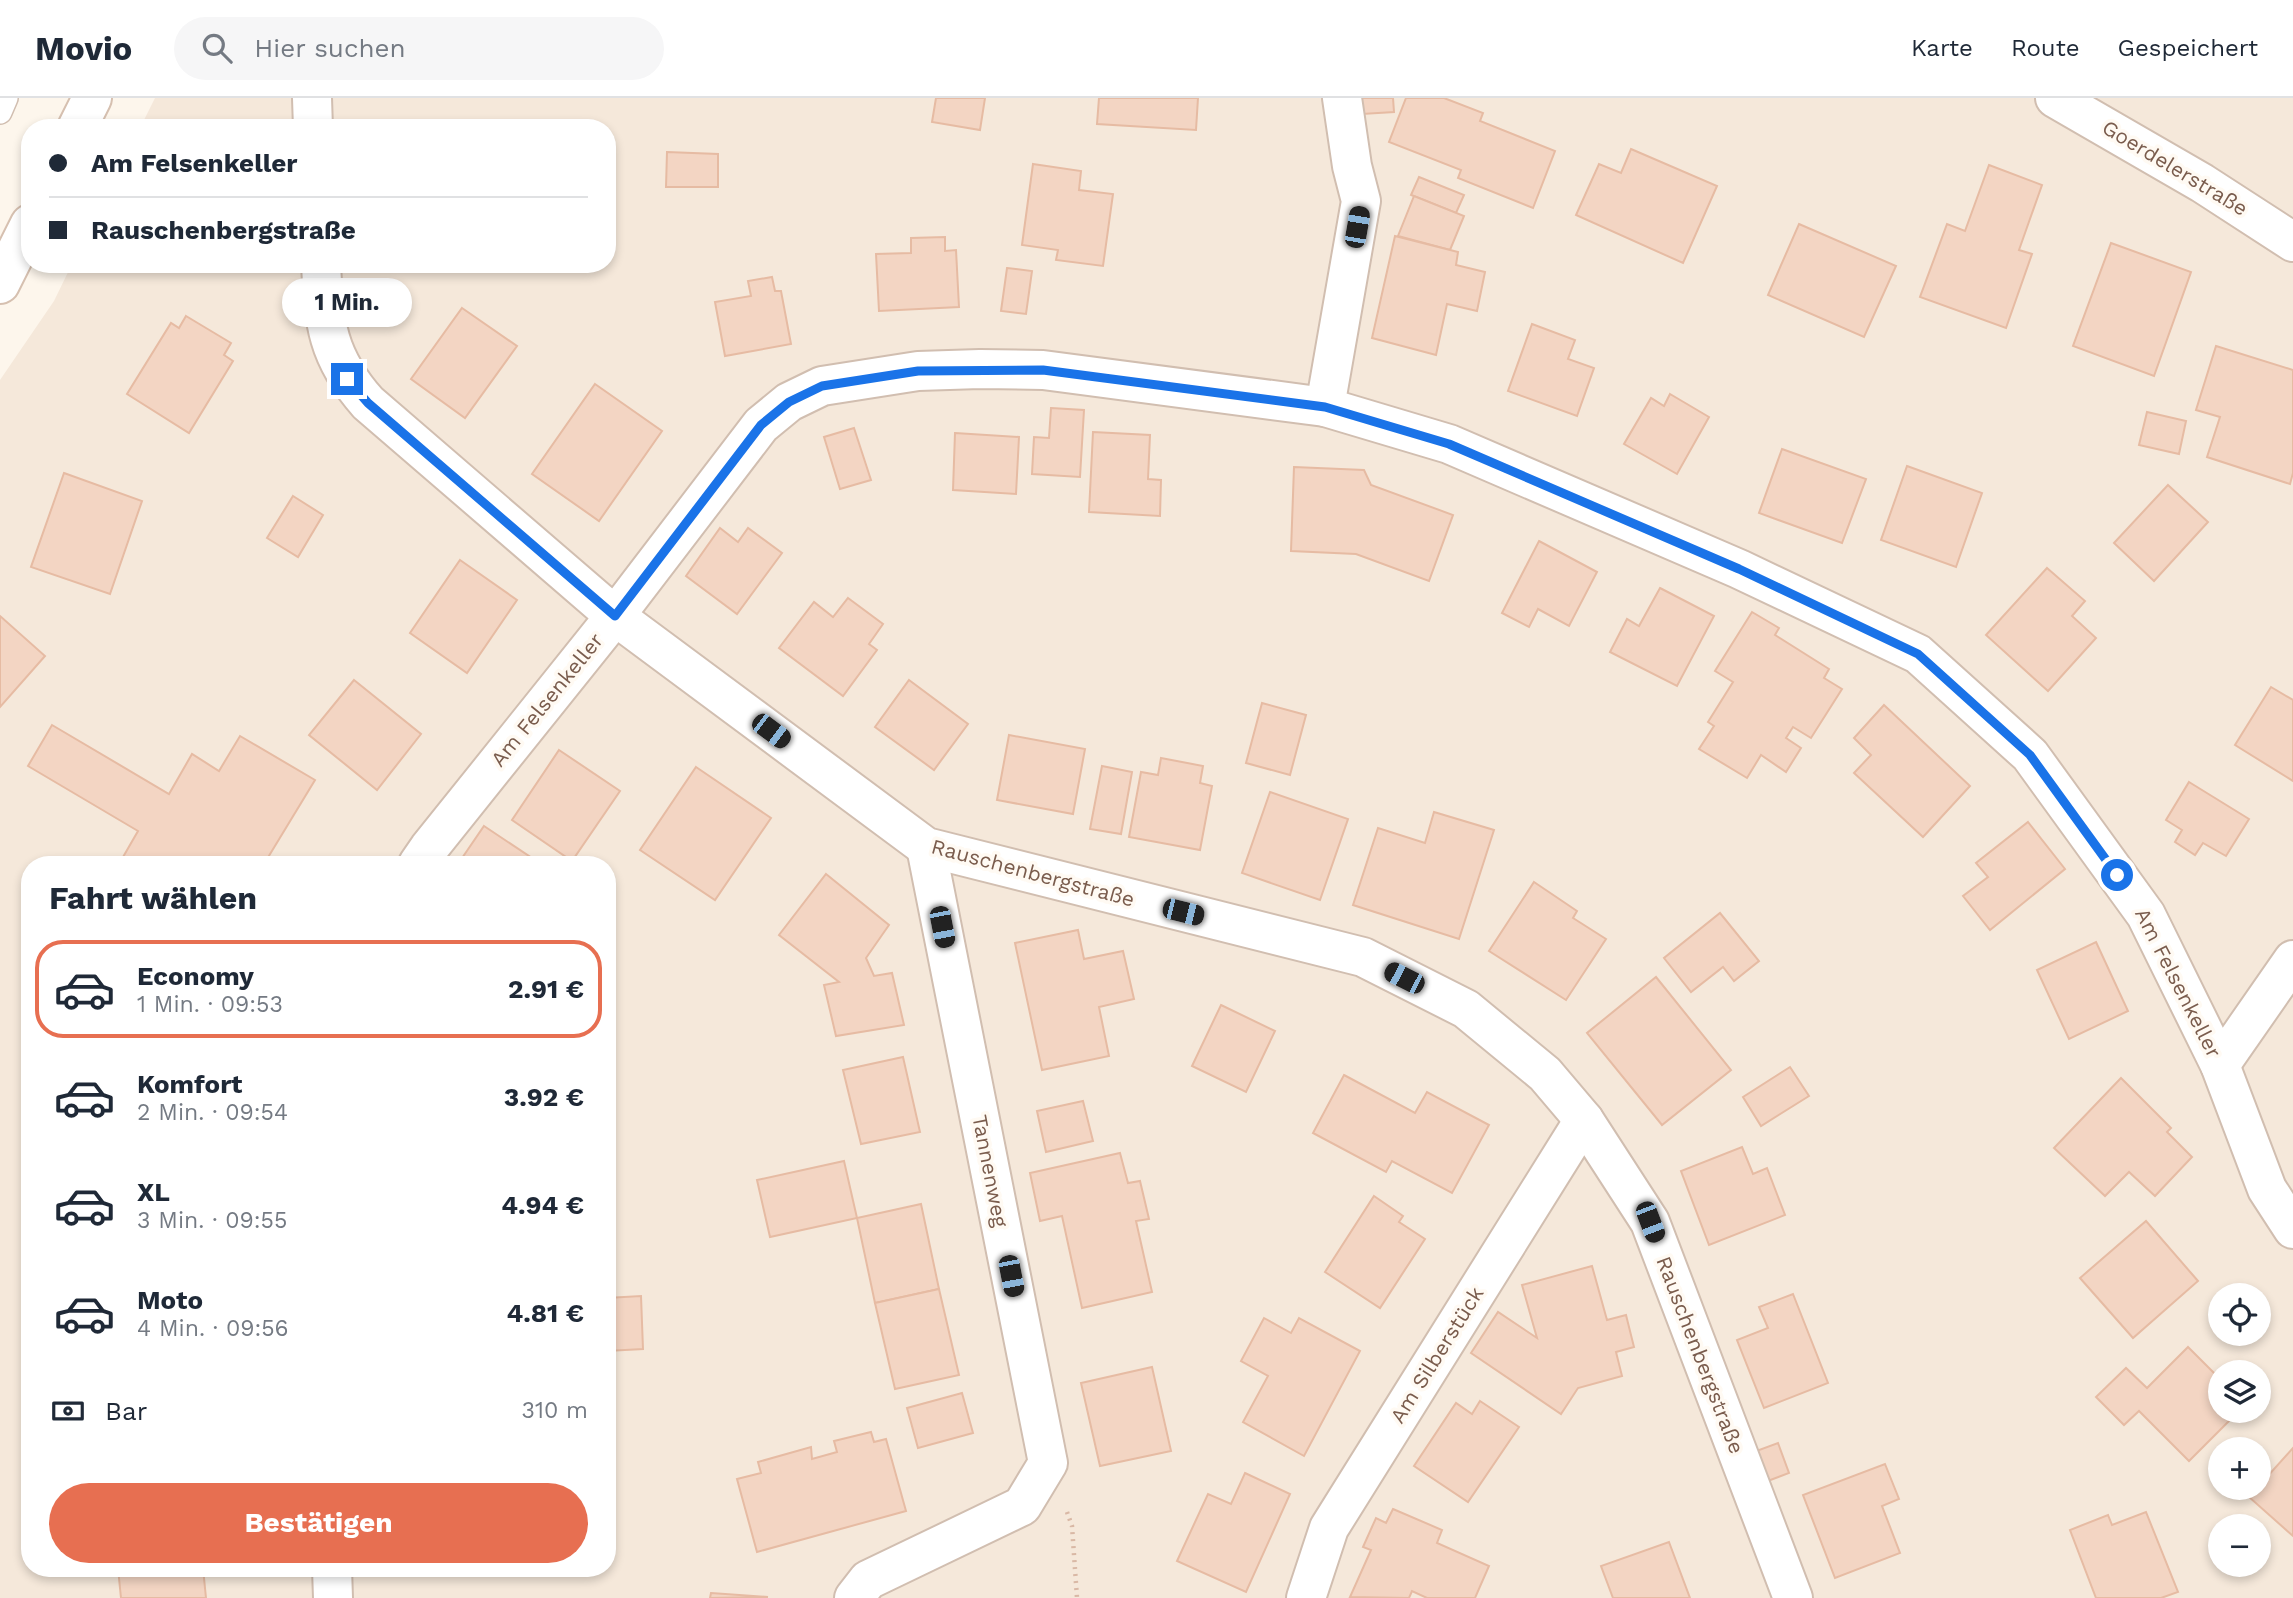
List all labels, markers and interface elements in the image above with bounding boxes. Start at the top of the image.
search box [174,17,664,80]
text: Movio [35,29,132,68]
icon: search [198,29,236,67]
text: Hier suchen [254,33,406,63]
text: Karte [1911,34,1973,62]
text: Route [2011,34,2080,62]
text: Gespeichert [2118,34,2258,62]
street label: Goerdelerstraße [2098,114,2253,221]
text: Am Felsenkeller [91,148,297,178]
car [1344,204,1371,250]
text: Rauschenbergstraße [91,215,356,245]
callout: 1 Min. [282,278,412,327]
text: 1 Min. [314,289,380,316]
route end [331,363,363,395]
street label: Am Felsenkeller [485,628,608,772]
car [748,710,795,752]
street label: Rauschenbergstraße [929,833,1137,912]
route start [2101,859,2133,891]
text: Fahrt wählen [49,879,257,917]
car [1161,897,1206,927]
car [928,904,957,950]
street label: Am Felsenkeller [2130,904,2227,1062]
icon: car [53,958,116,1021]
car [1381,959,1428,997]
text: Economy [137,961,254,991]
text: 2.91 € [508,974,584,1004]
text: 1 Min. · 09:53 [137,991,283,1018]
icon: car [53,1066,116,1129]
text: Komfort [137,1069,242,1099]
text: 3.92 € [504,1082,584,1112]
text: 2 Min. · 09:54 [137,1099,288,1126]
street label: Tannenweg [967,1113,1014,1230]
icon: car [53,1174,116,1237]
text: XL [137,1177,170,1207]
text: 4.94 € [501,1190,584,1220]
car [1633,1199,1668,1245]
text: 3 Min. · 09:55 [137,1207,287,1234]
car [997,1253,1026,1299]
street label: Rauschenbergstraße [1651,1253,1750,1457]
icon: car [53,1282,116,1345]
street label: Am Silberstück [1385,1282,1489,1428]
map controls [2208,1283,2271,1577]
button: locate [2208,1283,2271,1346]
text: Moto [137,1285,203,1315]
text: 4.81 € [507,1298,584,1328]
text: 4 Min. · 09:56 [137,1315,289,1342]
button: layers [2208,1360,2271,1423]
icon: cash [49,1392,87,1430]
text: Bar [105,1396,147,1426]
text: 310 m [522,1397,588,1424]
button: + [2208,1437,2271,1500]
button: Bestätigen [49,1483,588,1563]
button: − [2208,1514,2271,1577]

